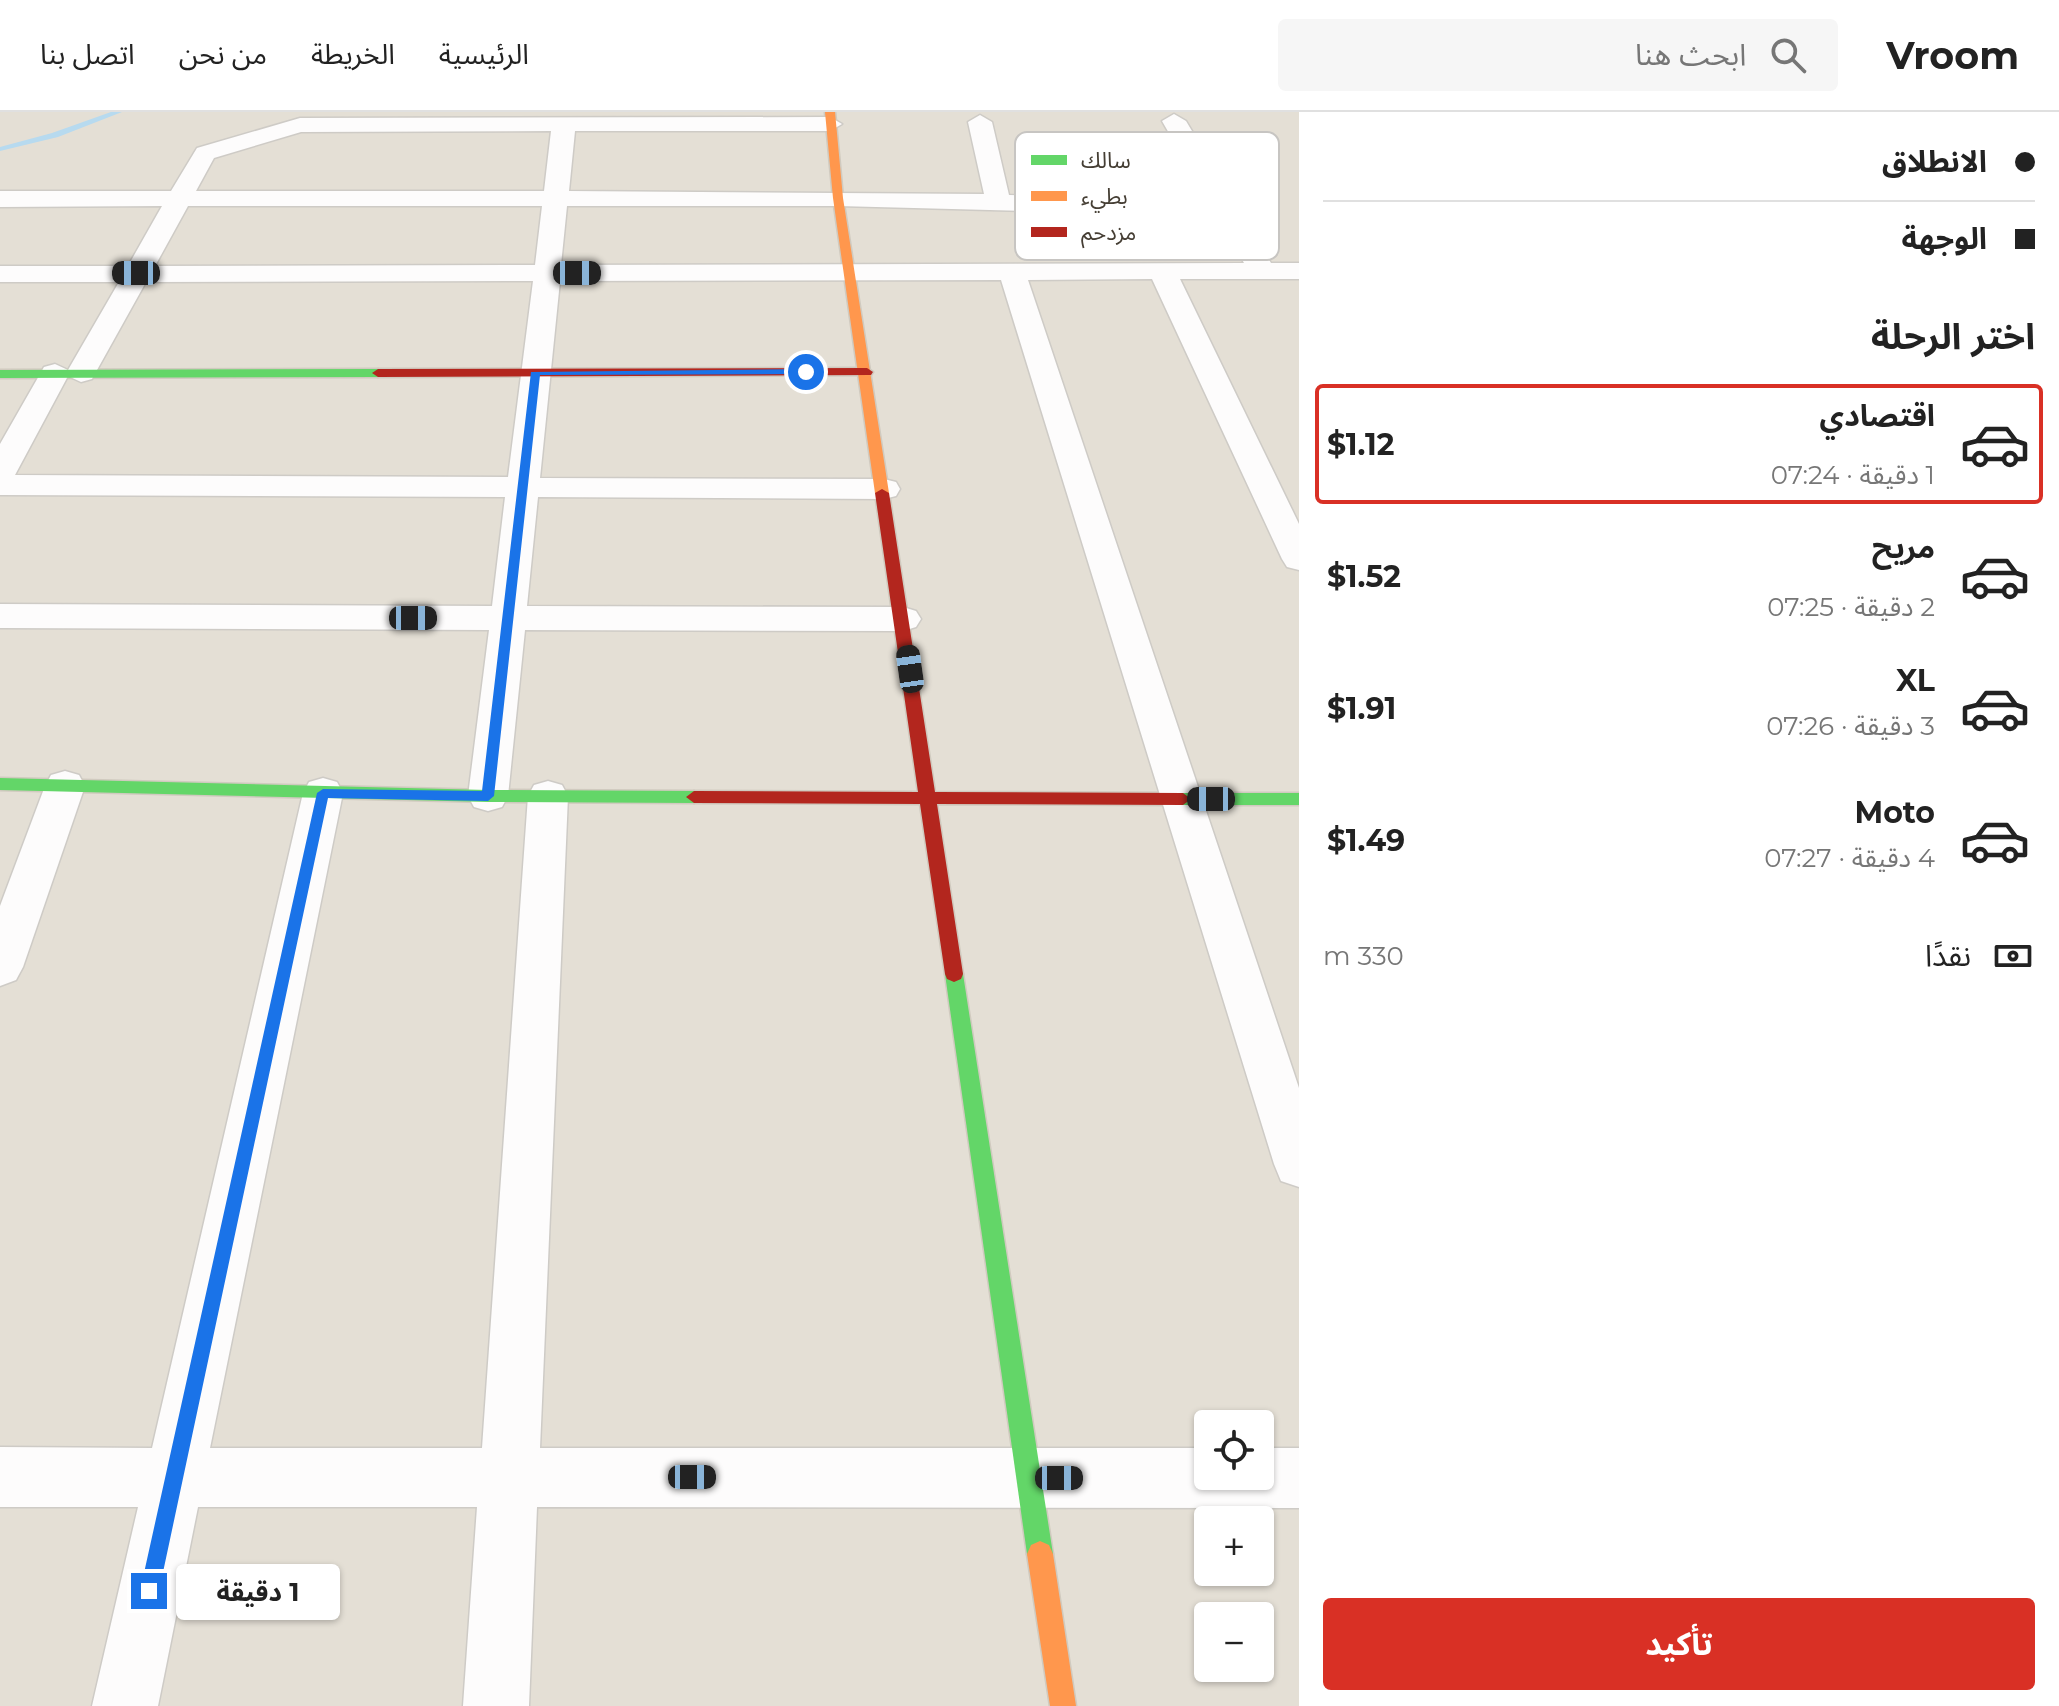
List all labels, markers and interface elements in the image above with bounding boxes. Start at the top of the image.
search box [1278,19,1838,91]
text: Vroom [1886,32,2019,79]
icon: search [1766,33,1810,77]
text: ابحث هنا [1635,36,1746,73]
text: اتصل بنا [40,37,135,71]
text: من نحن [179,37,267,71]
text: الخريطة [311,37,395,71]
text: الرئيسية [439,37,529,71]
legend [1015,132,1279,260]
text: الانطلاق [1882,143,1987,180]
text: سالك [1081,147,1131,174]
text: بطيء [1081,183,1128,213]
text: مزدحم [1081,219,1136,249]
text: الوجهة [1902,220,1987,257]
car [112,261,160,285]
car [553,261,601,285]
text: اختر الرحلة [1871,314,2035,358]
route start [788,354,824,390]
text: اقتصادي [1820,397,1935,434]
icon: car [1959,408,2031,480]
text: $1.12 [1327,426,1394,463]
text: 1 دقيقة · 07:24 [1771,459,1935,491]
text: مريح [1872,529,1935,566]
icon: car [1959,540,2031,612]
text: $1.52 [1327,558,1401,595]
text: 2 دقيقة · 07:25 [1767,591,1935,623]
car [389,606,437,630]
car [895,644,925,694]
text: XL [1896,662,1935,699]
icon: car [1959,672,2031,744]
text: $1.91 [1327,690,1396,727]
text: 3 دقيقة · 07:26 [1766,710,1935,742]
car [1187,787,1235,811]
text: Moto [1855,794,1935,831]
icon: car [1959,804,2031,876]
text: $1.49 [1327,822,1405,859]
text: 4 دقيقة · 07:27 [1764,842,1935,874]
icon: cash [1991,934,2035,978]
text: نقدًا [1925,937,1971,974]
text: 330 m [1323,940,1404,972]
map controls [1194,1410,1274,1682]
button: locate [1194,1410,1274,1490]
car [668,1465,716,1489]
car [1035,1466,1083,1490]
button: + [1194,1506,1274,1586]
callout: 1 دقيقة [177,1563,341,1619]
route end [131,1573,167,1609]
text: 1 دقيقة [217,1576,299,1608]
button: تأكيد [1323,1598,2035,1690]
button: − [1194,1602,1274,1682]

